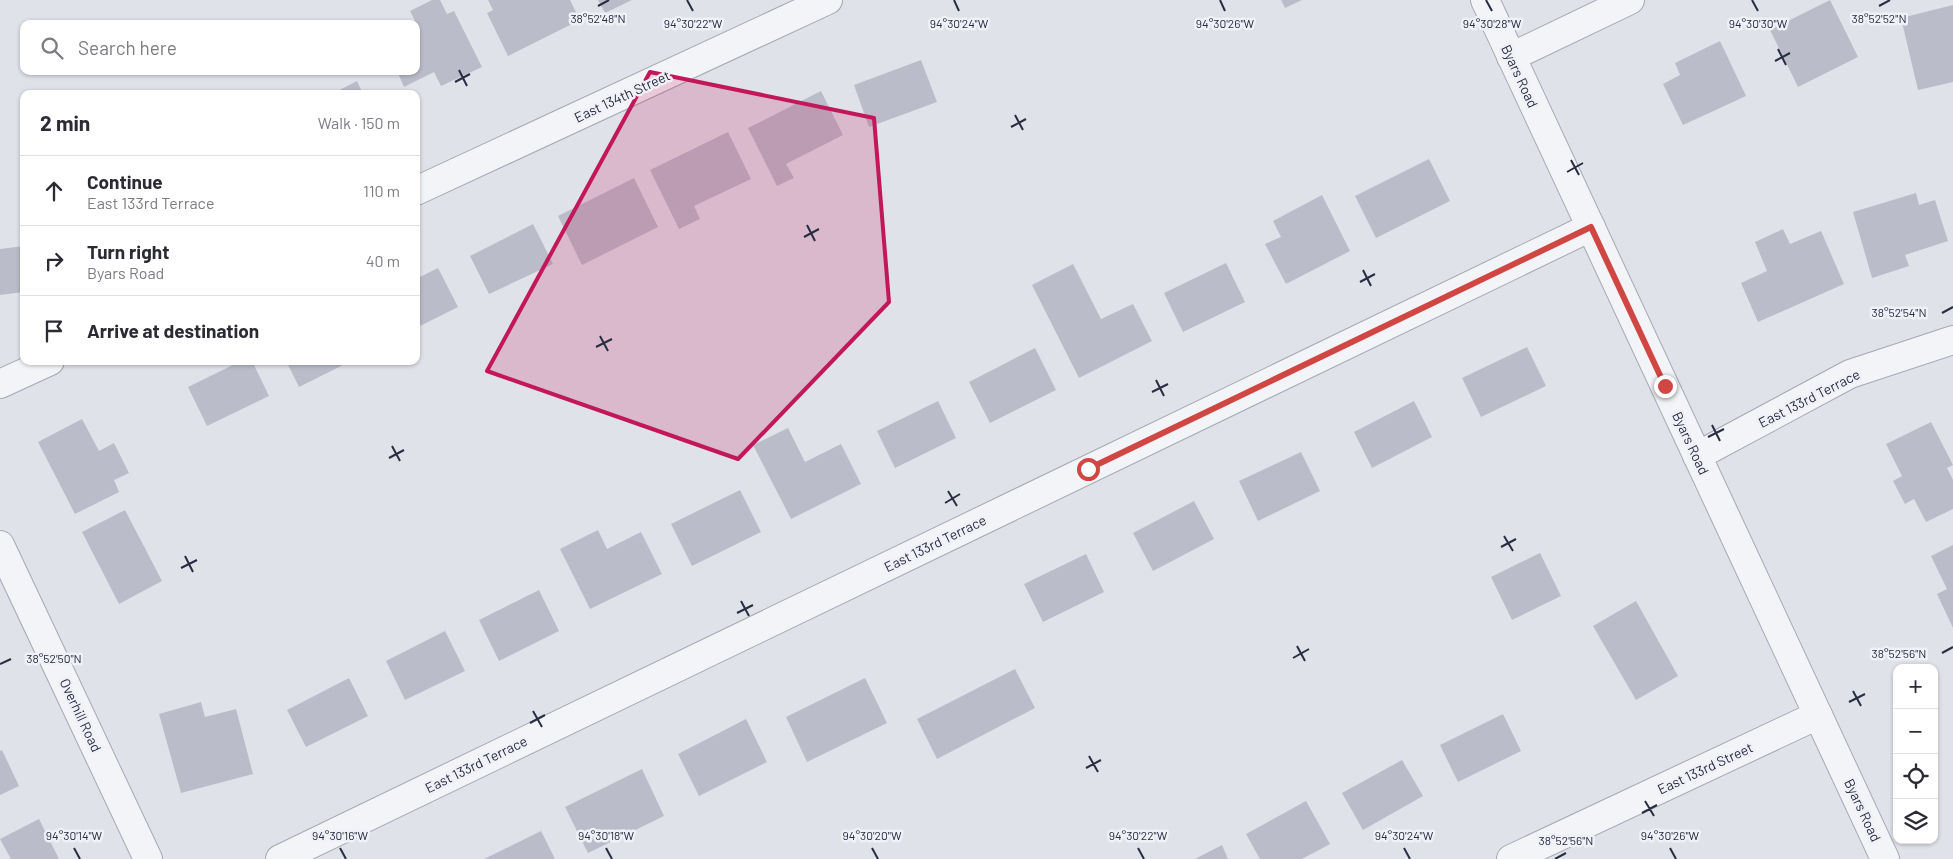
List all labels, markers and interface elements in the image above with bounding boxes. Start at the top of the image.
text: 38°52'48"N [570,11,626,25]
text: 38°52'52"N [1851,11,1907,25]
text: 94°30'22"W [664,16,723,30]
text: 94°30'24"W [930,16,989,30]
text: 94°30'26"W [1196,16,1255,30]
text: 94°30'28"W [1463,16,1522,30]
text: 94°30'30"W [1729,16,1788,30]
search box [20,20,420,75]
icon: search [38,34,66,62]
text: Search here [78,36,177,59]
street label: Byars Road [1498,42,1542,110]
street label: East 134th Street [571,66,673,126]
text: 2 min [40,110,90,135]
text: Walk · 150 m [318,113,400,132]
text: Continue [87,170,163,193]
icon: ahead [40,177,68,205]
text: 110 m [363,181,400,200]
text: East 133rd Terrace [87,193,214,212]
text: Turn right [87,240,169,263]
icon: right [40,247,68,275]
text: 40 m [366,251,400,270]
text: Byars Road [87,263,164,282]
text: 38°52'54"N [1871,305,1927,319]
icon: arrive [40,317,68,345]
text: Arrive at destination [87,319,259,342]
street label: East 133rd Terrace [1755,365,1863,431]
route end [1654,375,1677,398]
street label: Byars Road [1669,409,1713,477]
route start [1077,458,1100,481]
street label: East 133rd Terrace [881,511,989,575]
text: 38°52'56"N [1872,646,1926,660]
text: 38°52'50"N [26,651,82,665]
map controls [1893,664,1938,844]
button: + [1893,664,1938,709]
street label: Overhill Road [57,676,105,754]
button: − [1893,709,1938,754]
street label: East 133rd Terrace [422,732,530,796]
street label: East 133rd Street [1655,738,1755,798]
button: locate [1893,754,1938,799]
street label: Byars Road [1841,776,1885,844]
button: layers [1893,799,1938,844]
text: 94°30'14"W [46,828,103,842]
text: 94°30'16"W [312,828,368,842]
text: 94°30'18"W [578,828,635,842]
text: 94°30'20"W [843,828,902,842]
text: 94°30'22"W [1109,828,1168,842]
text: 94°30'24"W [1375,828,1434,842]
text: 94°30'26"W [1641,828,1700,842]
text: 38°52'56"N [1539,833,1593,847]

